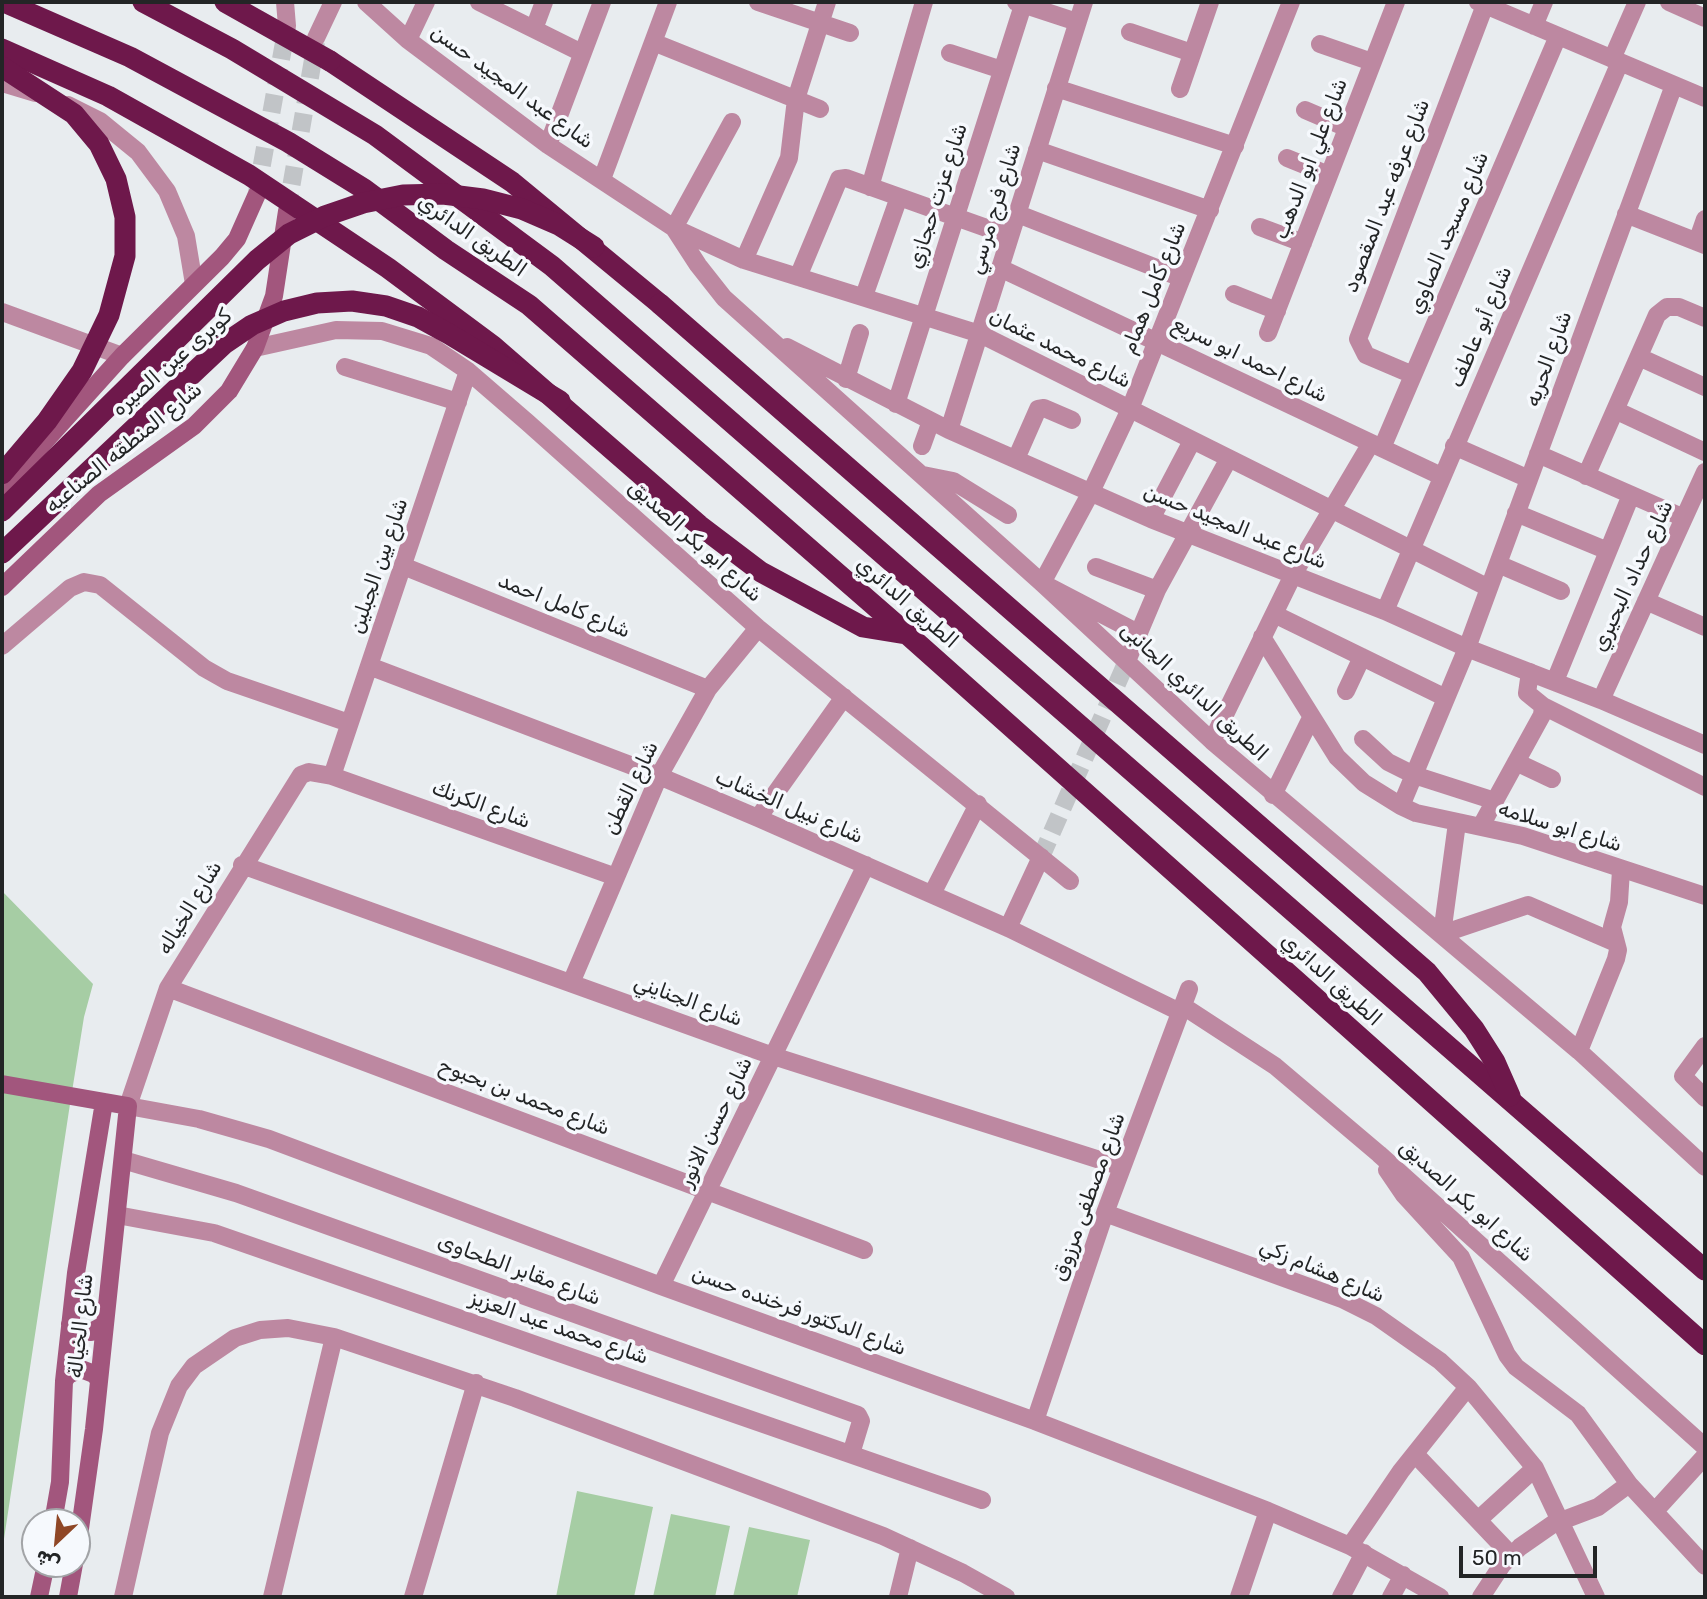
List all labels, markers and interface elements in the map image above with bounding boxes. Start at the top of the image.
street label: شارع عبد المجيد حسن [426,20,598,154]
street label: شارع علي ابو الدهب [1269,75,1353,243]
street label: شارع عرفه عبد المقصود [1338,96,1436,296]
street label: شارع عزت حجازي [903,120,973,272]
street label: شارع فرج مرسي [963,140,1027,278]
street label: شارع مسجد الصاوي [1403,148,1495,318]
street label: الطريق الدائري [413,189,531,283]
street label: شارع كامل همام [1116,218,1192,358]
street label: شارع أبو عاطف [1444,263,1518,391]
street label: كوبرى عين الصيره [107,304,237,422]
street label: شارع محمد عثمان [985,304,1135,394]
street label: شارع الحريه [1520,308,1578,410]
street label: شارع احمد ابو سريع [1168,312,1332,408]
street label: شارع المنطقه الصناعيه [41,377,207,519]
street label: شارع ابو بكر الصديق [623,474,767,608]
street label: شارع عبد المجيد حسن [1140,479,1330,575]
street label: شارع بين الجبلين [344,495,414,637]
street label: شارع حداد البحيري [1587,496,1679,656]
street label: الطريق الدائري [851,552,963,654]
street label: شارع كامل احمد [494,568,634,644]
street label: الطريق الدائري الجانبى [1115,617,1273,767]
street label: شارع القطن [598,737,664,839]
street label: شارع نبيل الخشاب [711,765,867,849]
street label: شارع الكرنك [428,776,534,834]
street label: شارع ابو سلامه [1495,796,1625,858]
street label: شارع الخياله [152,857,228,959]
street label: الطريق الدائري [1275,928,1387,1032]
street label: شارع الجنايني [630,970,746,1032]
street label: شارع محمد بن بحبوح [435,1053,613,1141]
street label: شارع حسن الانور [674,1053,758,1191]
street label: شارع مصطفى مرزوق [1047,1109,1131,1285]
street label: شارع ابو بكر الصديق [1394,1134,1538,1268]
street label: شارع مقابر الطحاوى [434,1229,604,1311]
street label: شارع هشام زكي [1256,1233,1388,1309]
street label: شارع الدكتور فرخنده حسن [689,1261,909,1361]
street label: شارع الخيالة [63,1273,99,1379]
street label: شارع محمد عبد العزيز [466,1286,652,1370]
north arrow [21,1508,91,1578]
scale bar [1462,1532,1600,1576]
text: ش [32,1545,63,1576]
text: 50 m [1472,1545,1522,1570]

